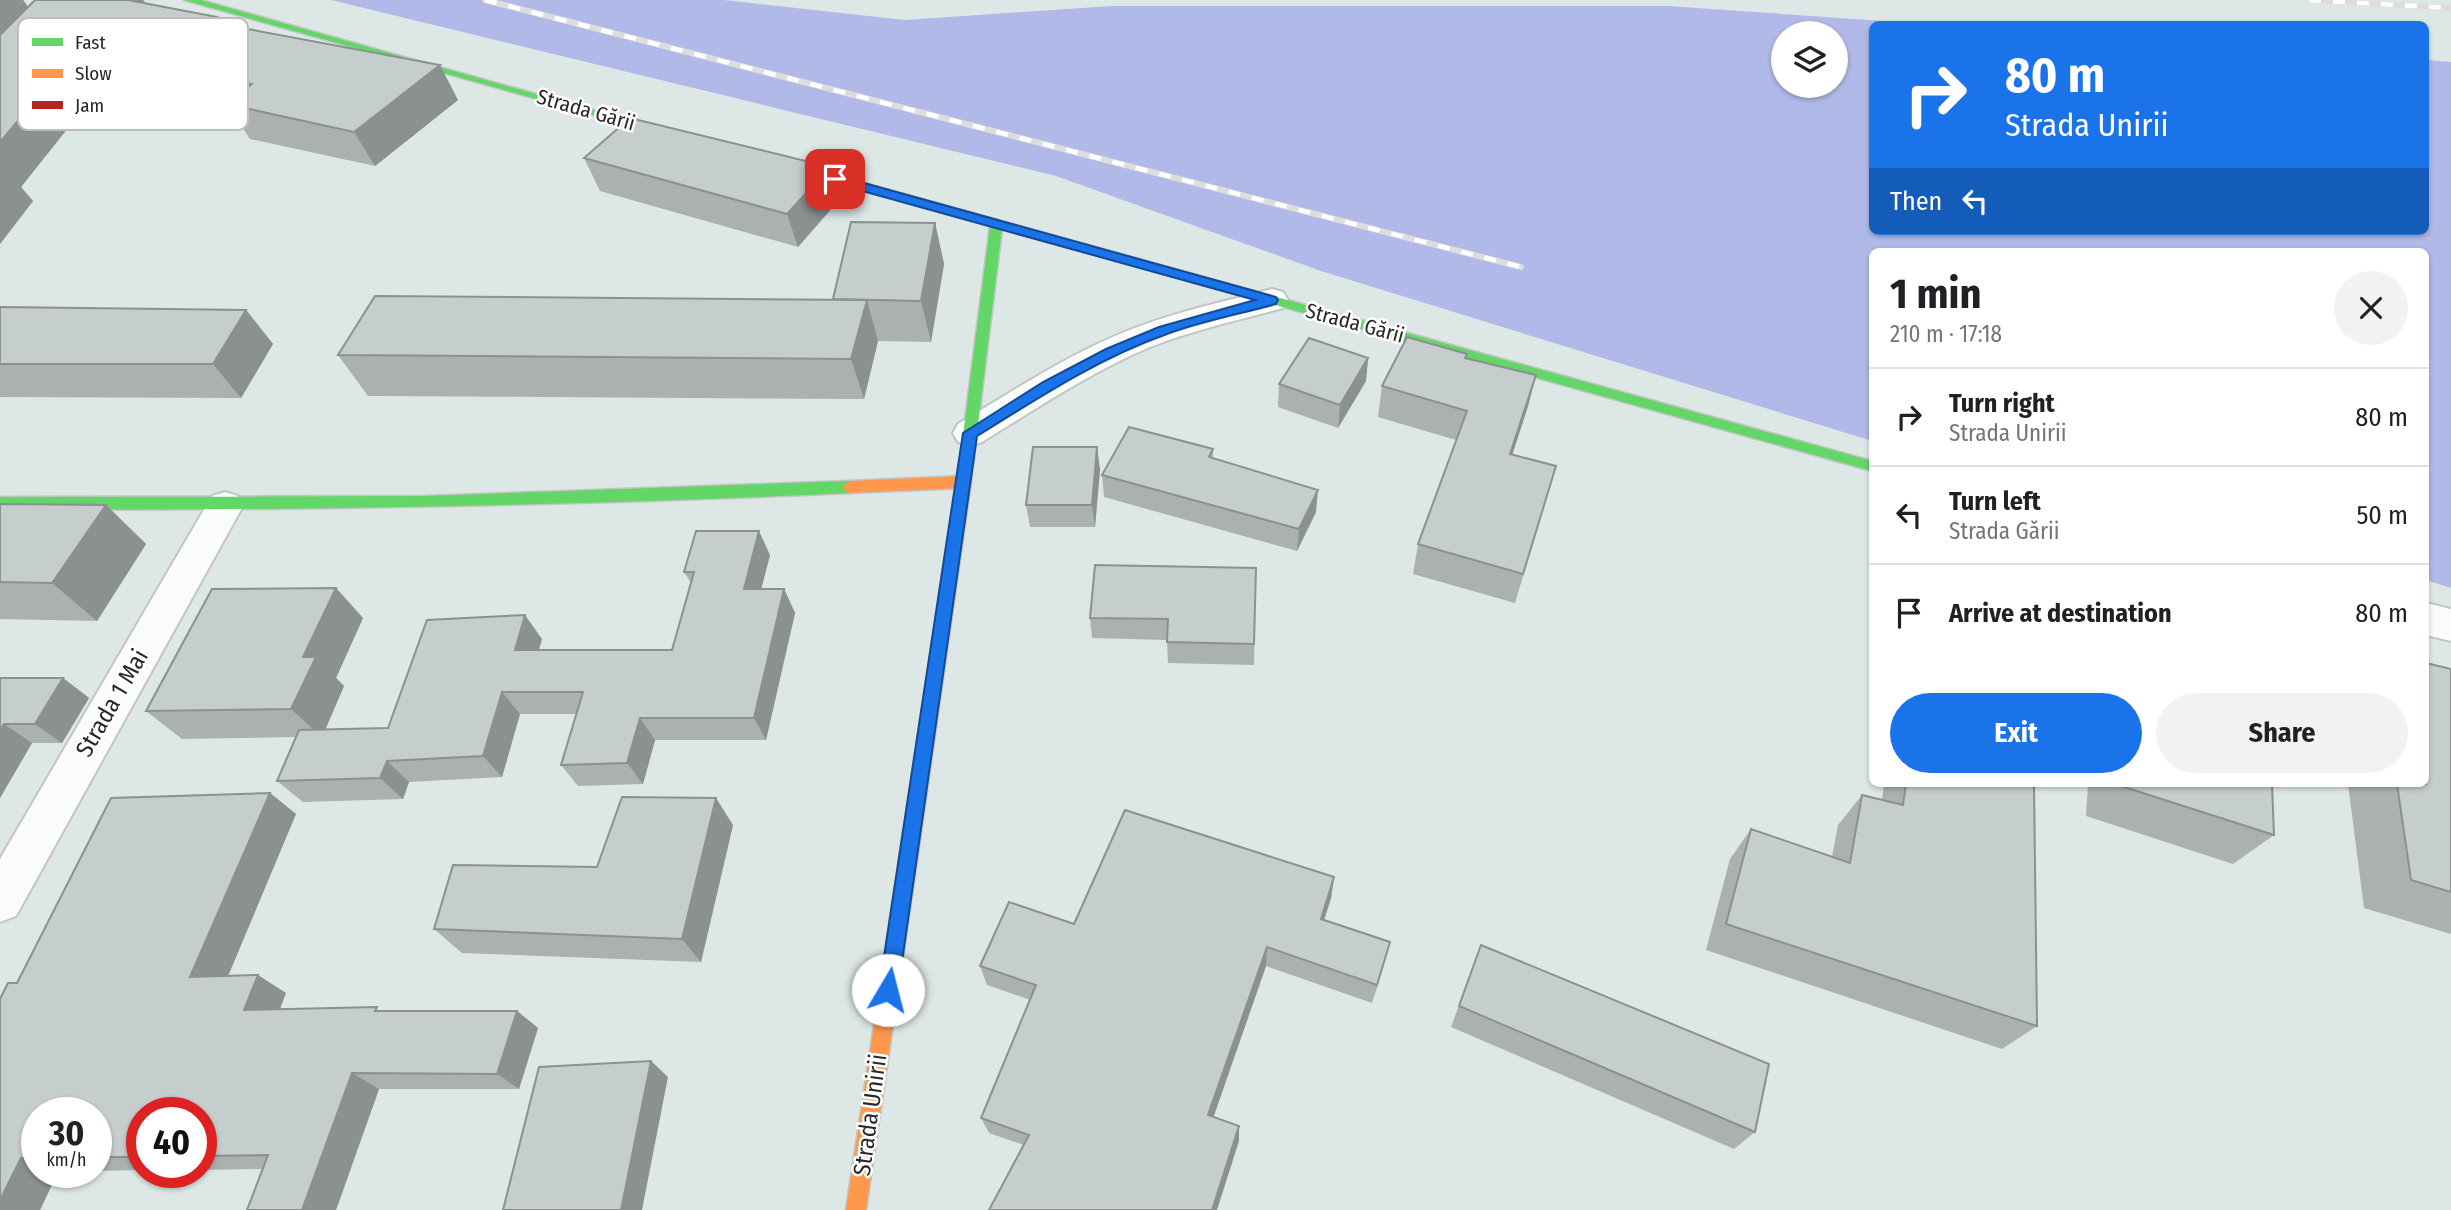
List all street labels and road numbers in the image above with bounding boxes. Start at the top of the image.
street label: Strada Gării [534,84,638,136]
street label: Strada Gării [1303,297,1407,349]
street label: Strada 1 Mai [70,644,154,762]
street label: Strada Unirii [848,1052,892,1178]

